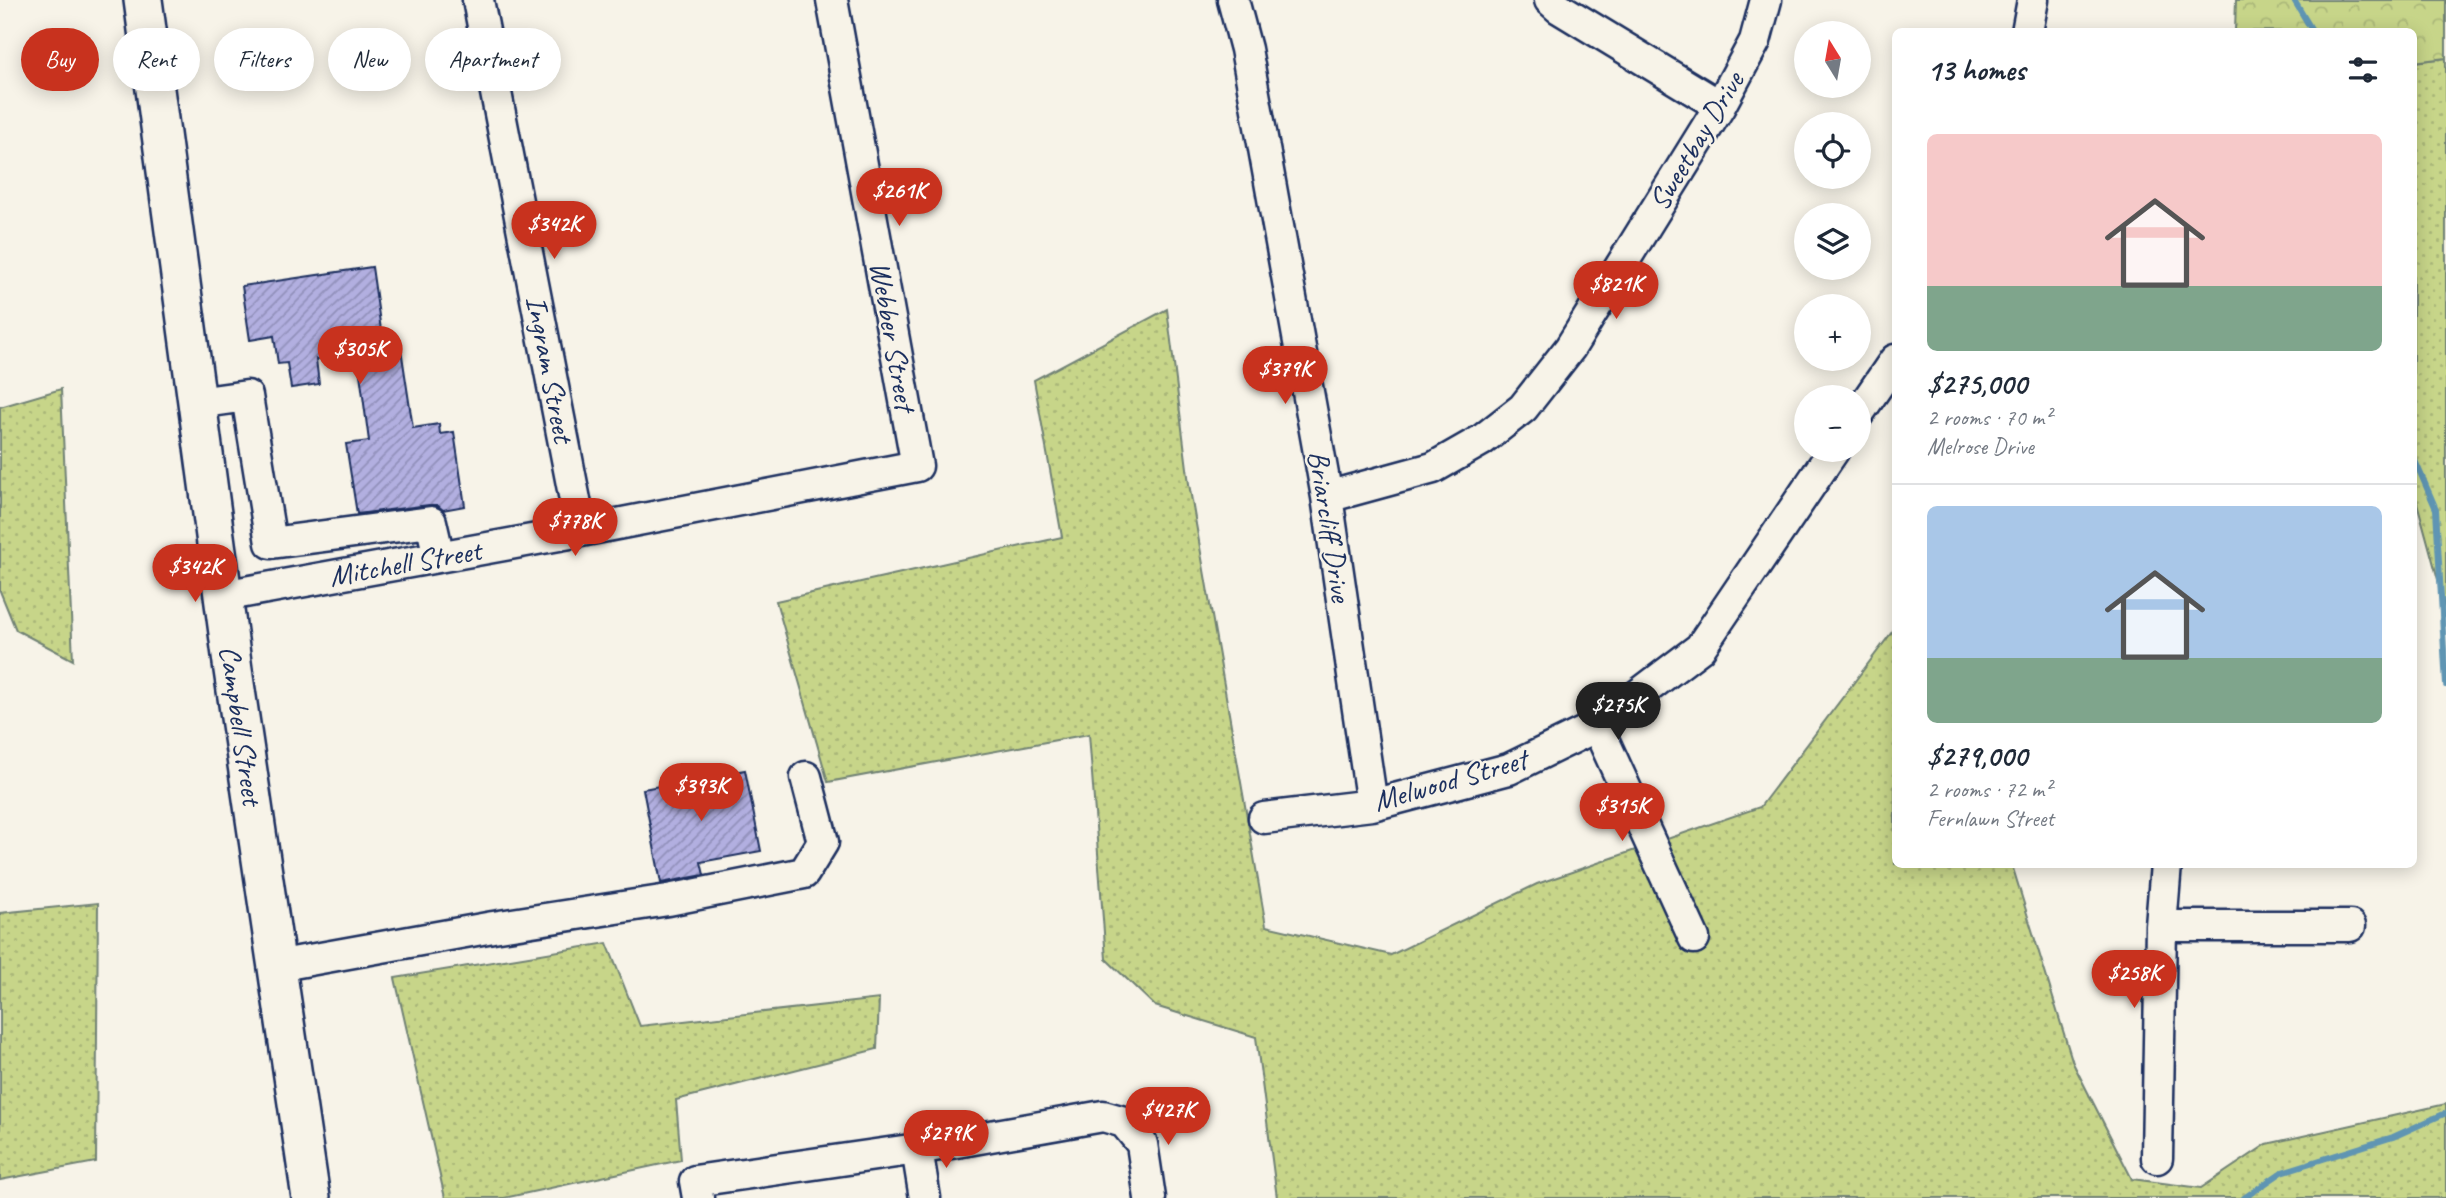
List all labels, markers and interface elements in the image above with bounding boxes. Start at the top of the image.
north arrow [1794,21,1871,98]
map controls [1794,21,1871,462]
chip: Buy [21,28,99,91]
chip: Rent [113,28,200,91]
chip: Filters [214,28,314,91]
chip: New [328,28,411,91]
chip: Apartment [425,28,561,91]
text: 13 homes [1927,51,2025,89]
icon: filters [2344,51,2382,89]
street label: Sweetbay Drive [1640,63,1753,217]
button: locate [1794,112,1871,189]
pin: $261K [850,168,948,228]
text: $261K [872,176,926,205]
icon: home [2092,180,2218,306]
pin: $342K [505,202,603,261]
button: layers [1794,203,1871,280]
text: $342K [527,209,581,238]
street label: Webber Street [861,258,926,418]
pin: $821K [1567,262,1665,321]
text: $821K [1589,269,1643,298]
street label: Ingram Street [517,292,583,449]
button: + [1794,294,1871,371]
pin: $305K [311,326,409,386]
text: $305K [334,334,386,363]
pin: $379K [1236,346,1334,406]
text: $379K [1259,354,1311,383]
text: $275,000 [1927,365,2027,403]
button: − [1794,385,1871,462]
text: 2 rooms · 70 m² [1927,403,2051,432]
text: Melrose Drive [1927,432,2034,461]
street label: Briarcliff Drive [1299,448,1361,607]
pin: $778K [526,498,624,558]
text: $778K [549,506,601,535]
street label: Mitchell Street [326,530,487,595]
pin: $342K [146,544,244,604]
text: $342K [168,552,222,581]
icon: home [2092,552,2218,678]
street label: Campbell Street [211,643,272,811]
pin: $275K [1569,682,1667,742]
text: $275K [1592,690,1644,719]
text: $279,000 [1927,737,2027,775]
street label: Melwood Street [1369,739,1535,820]
pin: $393K [652,764,750,823]
text: $393K [675,771,727,800]
text: 2 rooms · 72 m² [1927,775,2051,804]
pin: $315K [1573,784,1671,843]
text: $315K [1596,791,1648,820]
text: Fernlawn Street [1927,804,2054,833]
pin: $258K [2085,950,2183,1010]
text: $258K [2108,958,2160,987]
pin: $427K [1119,1088,1217,1147]
text: $427K [1142,1095,1195,1124]
pin: $279K [897,1110,995,1170]
text: $279K [920,1118,972,1147]

